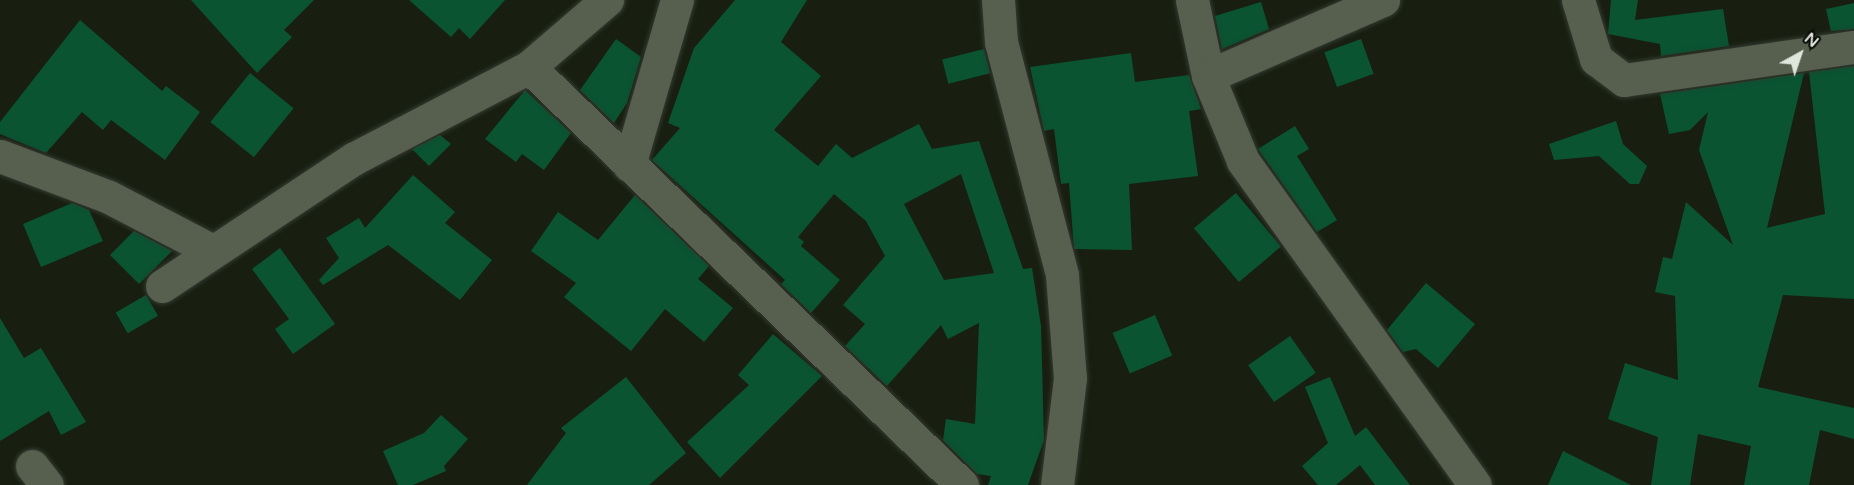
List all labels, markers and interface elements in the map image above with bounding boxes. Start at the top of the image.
north arrow [1770,24,1830,84]
text: N [1800,28,1823,52]

